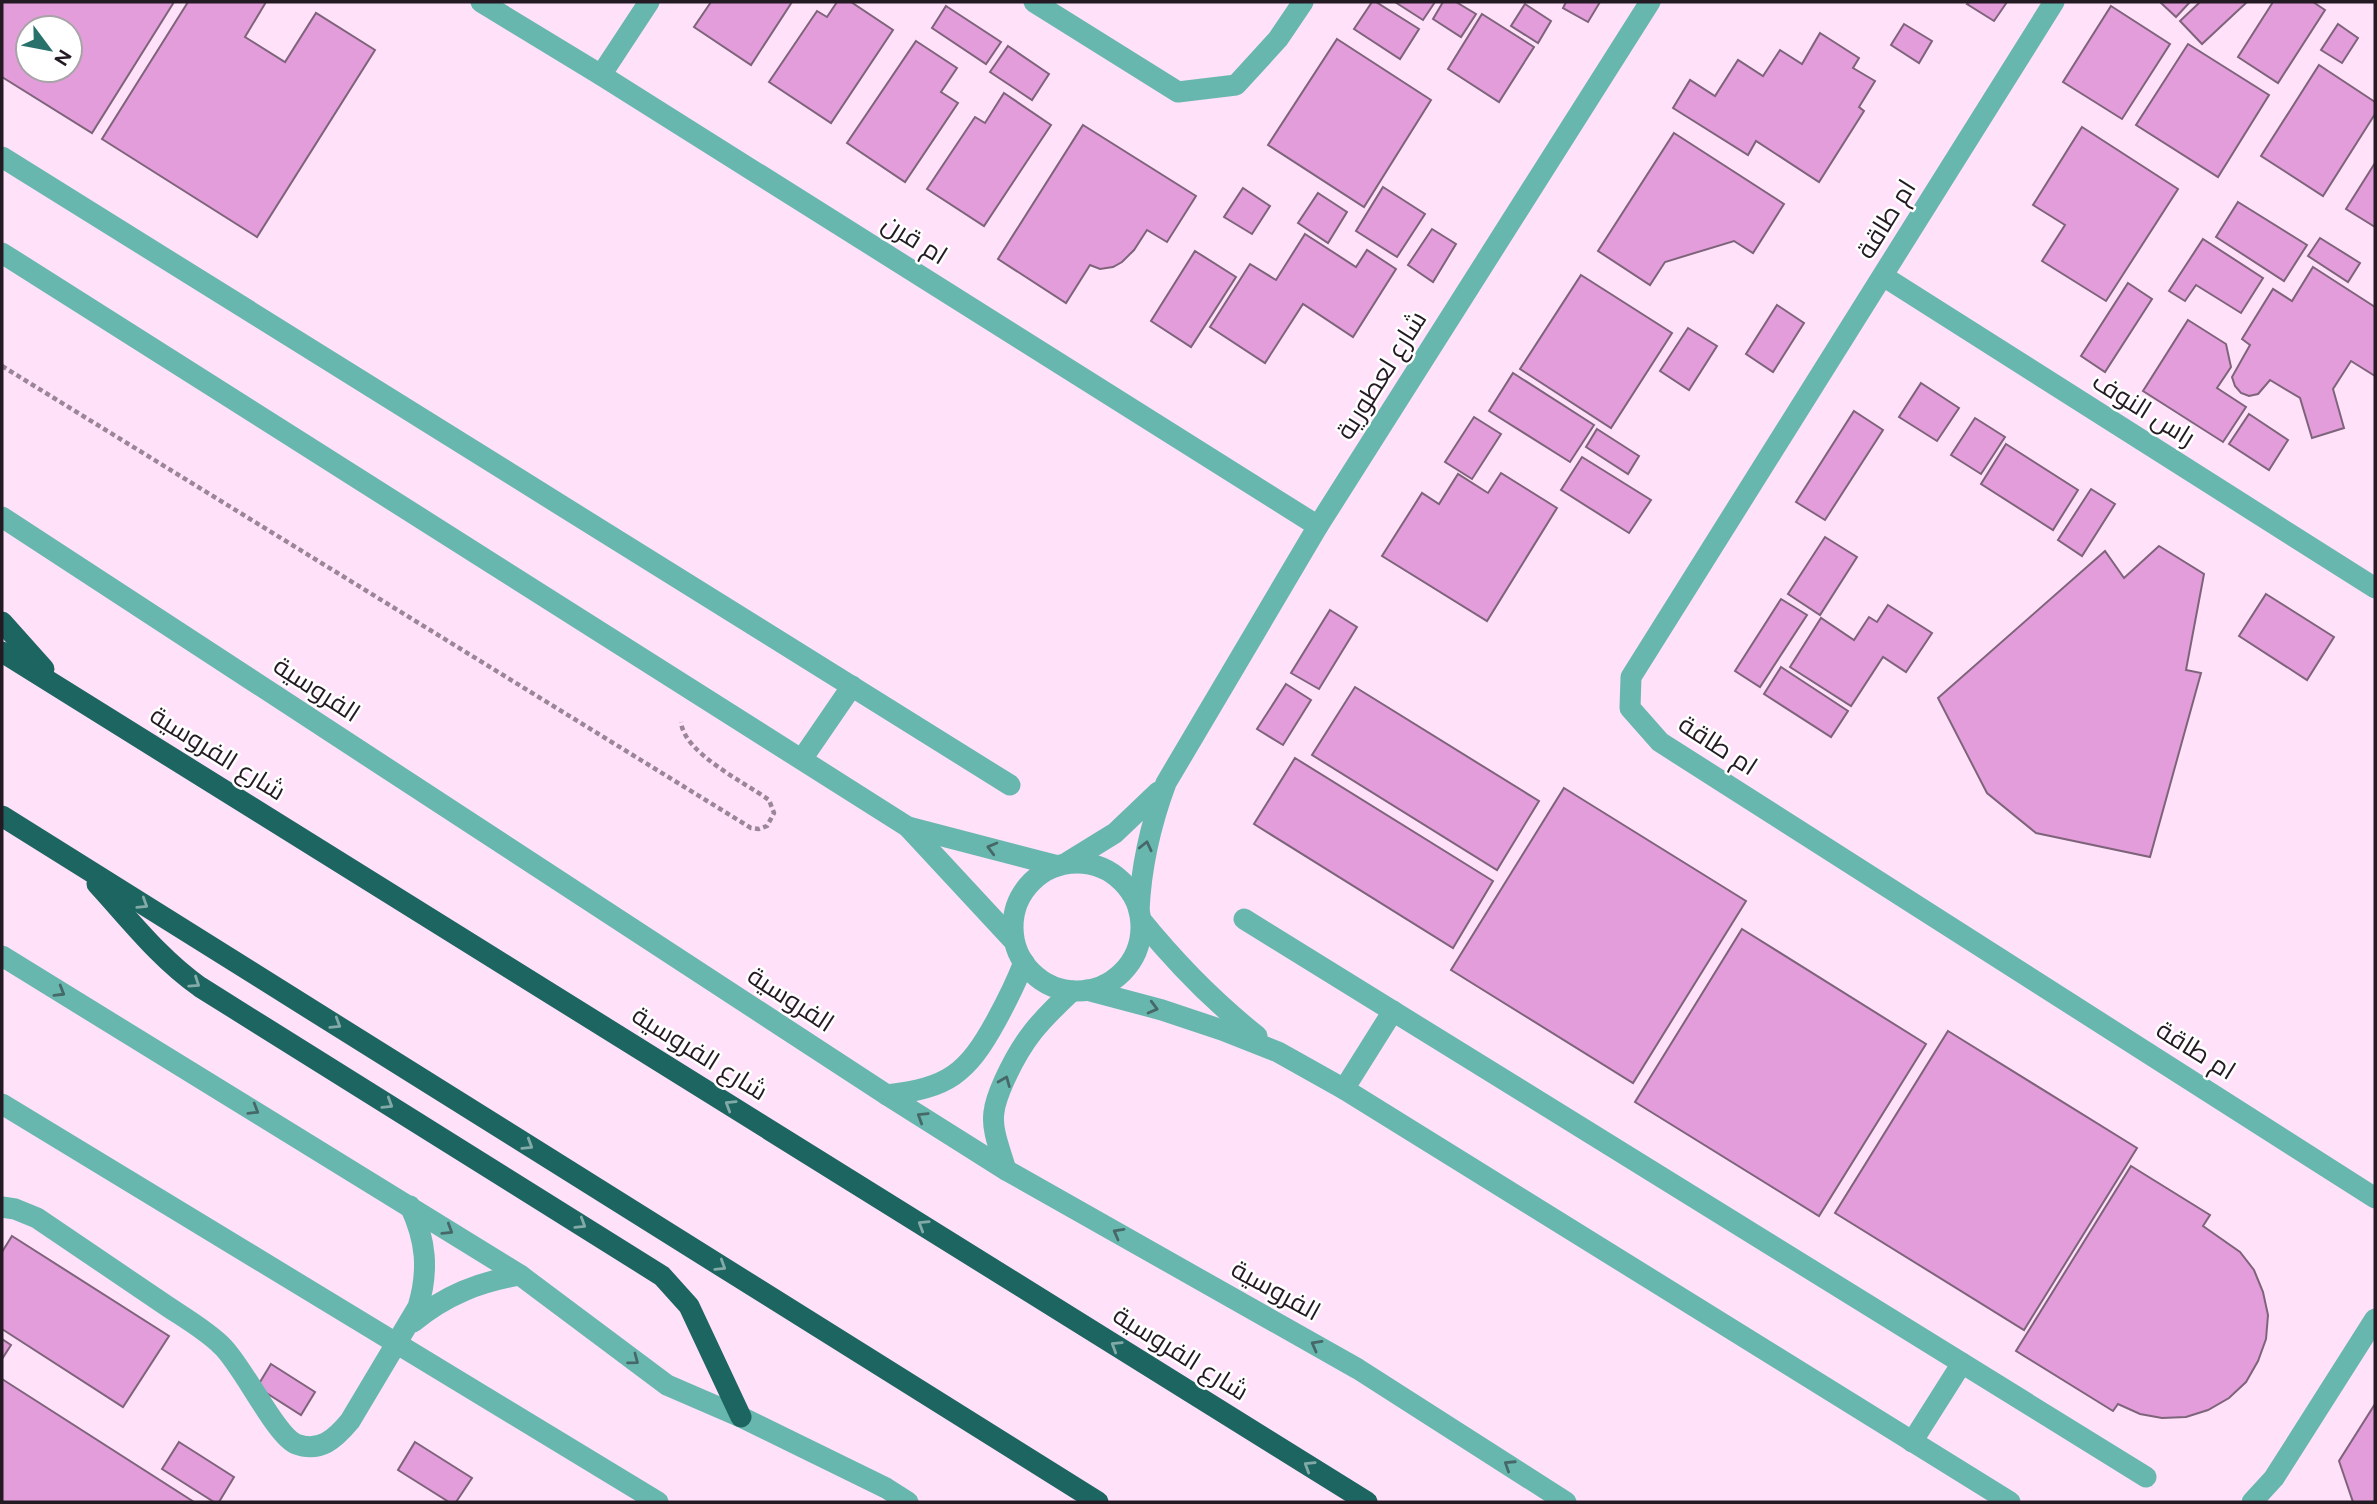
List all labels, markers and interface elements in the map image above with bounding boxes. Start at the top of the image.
north arrow [14,14,84,84]
text: N [49,45,77,70]
street label: ام طاقة [1849,173,1924,266]
street label: ام قرن [876,207,953,273]
street label: شارع لعطورية [1329,305,1434,446]
street label: راس النوف [2087,365,2201,453]
street label: الفروسية [268,649,366,729]
street label: شارع الفروسية [144,699,292,808]
street label: ام طاقة [1672,708,1763,784]
one-way arrow [1138,840,1153,852]
one-way arrow [987,842,999,856]
one-way arrow [135,895,148,908]
street label: الفروسية [742,959,840,1039]
one-way arrow [187,975,200,987]
one-way arrow [52,983,65,996]
street label: شارع الفروسية [626,999,774,1108]
one-way arrow [1147,999,1159,1014]
street label: ام طاقة [2149,1013,2242,1088]
one-way arrow [328,1016,341,1029]
one-way arrow [996,1075,1010,1087]
one-way arrow [380,1096,393,1109]
one-way arrow [725,1100,738,1113]
one-way arrow [246,1102,259,1115]
one-way arrow [917,1113,930,1126]
one-way arrow [521,1137,534,1150]
one-way arrow [573,1216,586,1229]
one-way arrow [440,1221,453,1234]
one-way arrow [918,1221,931,1234]
one-way arrow [1113,1228,1125,1241]
street label: الفروسية [1226,1253,1326,1327]
one-way arrow [714,1258,727,1271]
street label: شارع الفروسية [1107,1299,1255,1408]
one-way arrow [1311,1340,1323,1353]
one-way arrow [1111,1341,1124,1354]
one-way arrow [626,1352,639,1364]
one-way arrow [1504,1461,1517,1474]
one-way arrow [1304,1462,1317,1475]

